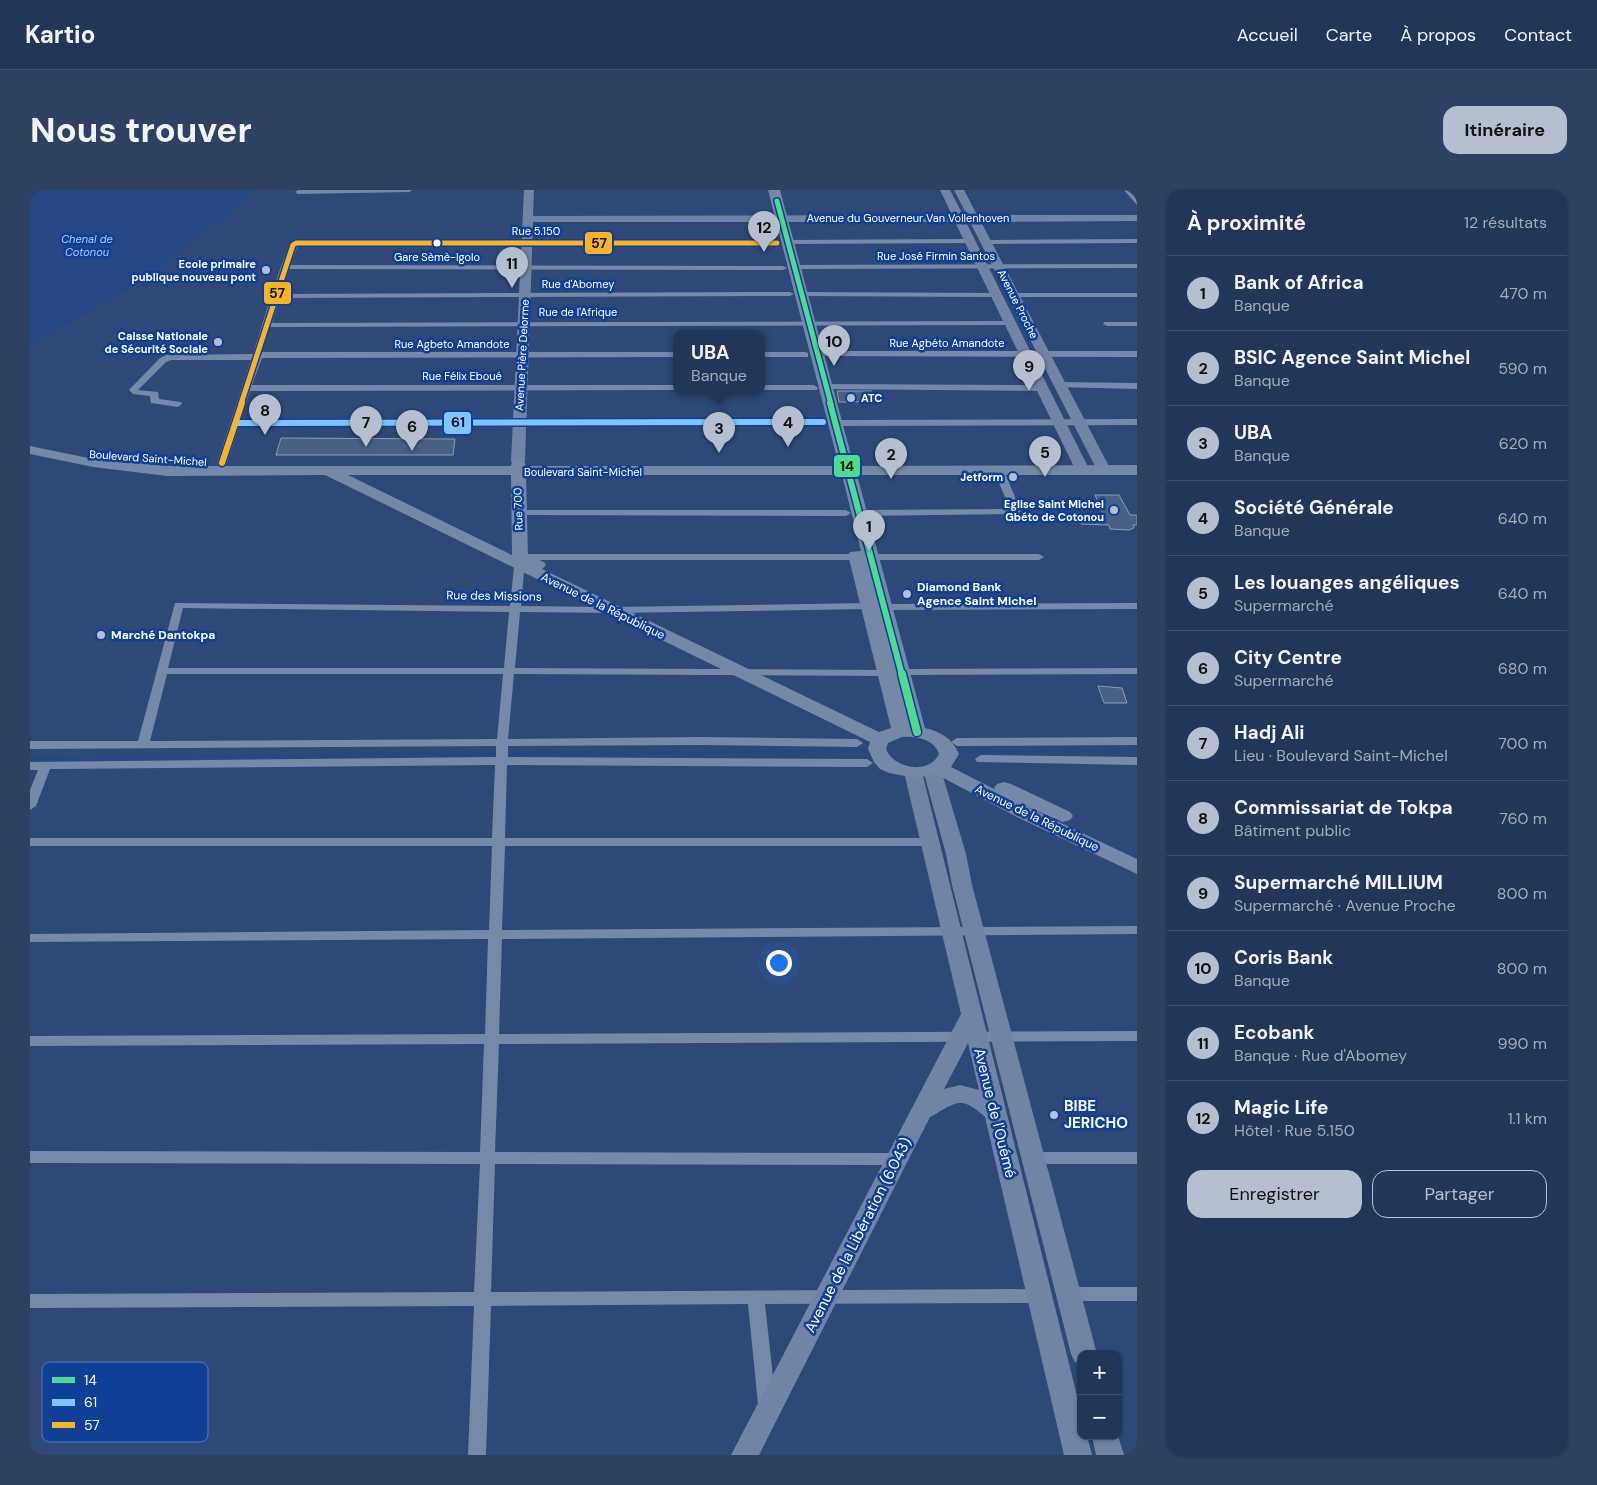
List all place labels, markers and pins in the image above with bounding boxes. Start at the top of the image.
pin: 12 [748,211,780,252]
marker: Gare Sèmè-Igolo [432,238,442,248]
pin: 11 [496,247,528,288]
place label: Gare Sèmè-Igolo [394,250,480,264]
place label: Ecole primaire publique nouveau pont [132,257,256,284]
marker: Ecole primaire publique nouveau pont [260,264,272,276]
pin: 10 [818,325,850,366]
place label: Caisse Nationale de Sécurité Sociale [104,329,208,356]
marker: Caisse Nationale de Sécurité Sociale [212,336,224,348]
pin: 9 [1013,350,1045,391]
place label: ATC [861,391,882,405]
marker: ATC [845,392,857,404]
pin: 8 [249,394,281,435]
pin: 7 [350,406,382,447]
pin: 4 [772,406,804,447]
pin: 6 [396,410,428,451]
pin: 3 [703,412,735,453]
pin: 5 [1029,436,1061,477]
pin: 2 [875,438,907,479]
place label: Jetform [960,470,1003,484]
marker: Jetform [1007,471,1019,483]
place label: Eglise Saint Michel Gbéto de Cotonou [1004,497,1104,524]
marker: Eglise Saint Michel Gbéto de Cotonou [1108,504,1120,516]
pin: 1 [853,510,885,551]
place label: Diamond Bank Agence Saint Michel [917,579,1036,609]
marker: Diamond Bank Agence Saint Michel [901,588,913,600]
place label: Marché Dantokpa [111,627,215,643]
marker: Marché Dantokpa [95,629,107,641]
place label: BIBE JERICHO [1064,1096,1128,1133]
marker: BIBE JERICHO [1048,1109,1060,1121]

